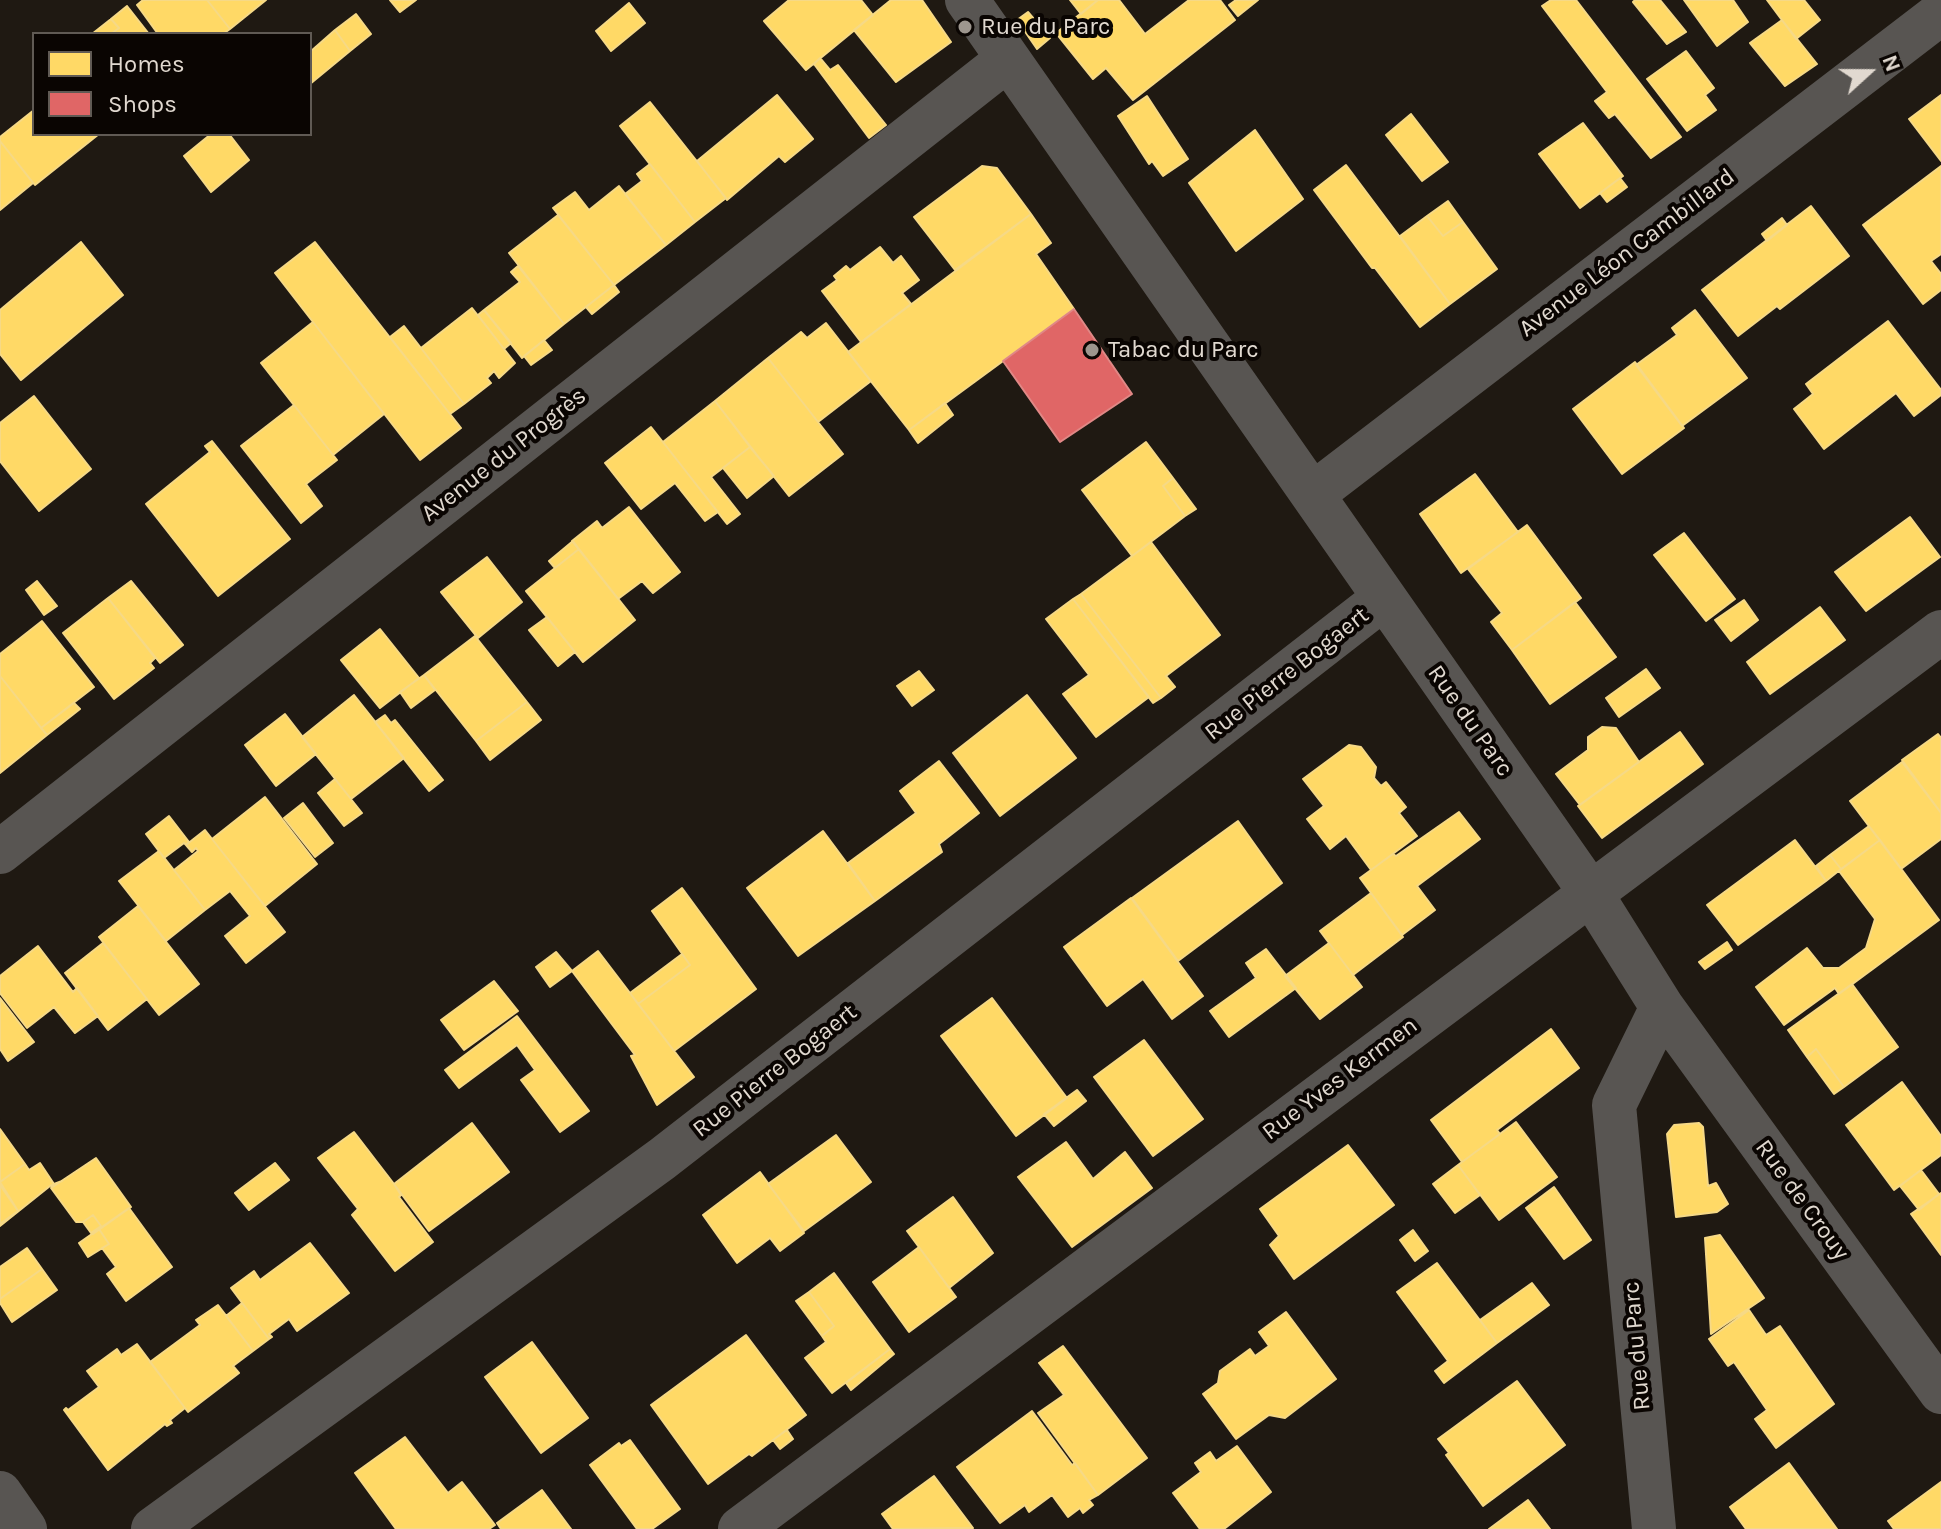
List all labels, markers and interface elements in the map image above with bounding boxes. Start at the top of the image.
place label: Rue du Parc [981,13,1110,41]
marker: Rue du Parc [956,18,974,36]
legend [32,32,312,136]
north arrow [1829,32,1909,112]
text: Homes [108,50,185,78]
text: N [1876,51,1906,75]
text: Shops [108,90,177,118]
street label: Avenue Léon Cambillard [1513,162,1741,344]
place label: Tabac du Parc [1108,336,1259,364]
marker: Tabac du Parc [1083,341,1101,359]
street label: Avenue du Progrès [416,382,592,528]
street label: Rue Pierre Bogaert [1199,601,1375,747]
street label: Rue du Parc [1421,660,1519,782]
street label: Rue Pierre Bogaert [687,998,863,1144]
street label: Rue Yves Kermen [1257,1011,1423,1147]
street label: Rue de Crouy [1749,1134,1855,1266]
street label: Rue du Parc [1617,1280,1657,1412]

